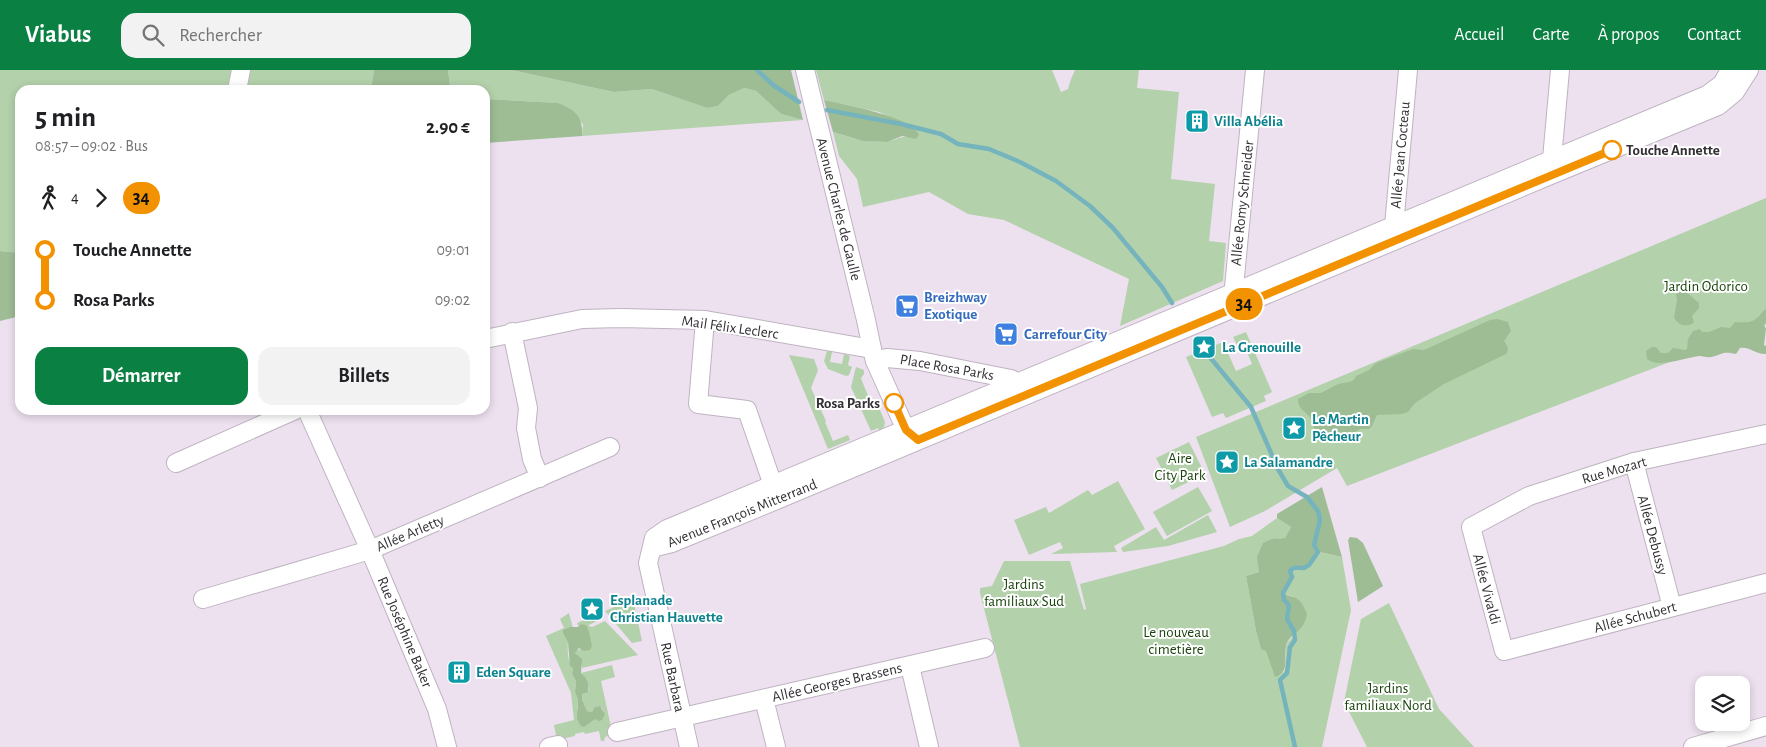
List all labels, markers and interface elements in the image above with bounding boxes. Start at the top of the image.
search box [121,13,471,58]
icon: search [139,21,167,49]
text: Viabus [25,23,91,47]
text: Rechercher [179,26,262,45]
text: Accueil [1454,26,1505,44]
text: Carte [1533,26,1570,44]
text: À propos [1598,26,1659,44]
text: Contact [1687,26,1741,44]
street label: Allée Jean Cocteau [1388,101,1413,209]
text: 5 min [35,104,96,132]
building icon: Villa Abélia [1184,108,1210,134]
place label: Villa Abélia [1214,114,1283,129]
text: 2.90 € [426,118,470,137]
street label: Avenue Charles de Gaulle [813,136,864,282]
text: 08:57 – 09:02 · Bus [35,138,148,154]
street label: Allée Romy Schneider [1228,139,1257,266]
marker: Touche Annette [1602,140,1622,160]
place label: Touche Annette [1626,143,1720,158]
icon: walk [35,184,63,212]
icon: forward [87,184,115,212]
text: 4 [71,189,79,205]
text: 34 [133,189,150,207]
text: Touche Annette [73,241,192,260]
text: 09:01 [436,242,470,258]
park label: Jardin Odorico [1664,279,1748,294]
line badge: 34 [1222,288,1266,320]
place label: Breizhway Exotique [924,290,987,322]
text: Rosa Parks [73,291,155,310]
text: 09:02 [435,292,470,308]
supermarket icon: Breizhway Exotique [894,293,920,319]
text: 34 [1236,295,1252,313]
street label: Mail Félix Leclerc [681,313,780,342]
supermarket icon: Carrefour City [993,321,1019,347]
place label: Carrefour City [1024,327,1108,342]
place icon: La Grenouille [1191,334,1217,360]
place label: La Grenouille [1222,340,1301,355]
button: Démarrer [35,347,248,405]
button: Billets [258,347,470,405]
street label: Place Rosa Parks [899,352,995,383]
marker: Rosa Parks [884,393,904,413]
place label: Rosa Parks [816,396,880,411]
place label: Le Martin Pêcheur [1312,412,1369,444]
place icon: Le Martin Pêcheur [1281,415,1307,441]
place icon: La Salamandre [1214,449,1240,475]
park label: Aire City Park [1155,451,1206,483]
street label: Rue Mozart [1580,454,1648,487]
place label: La Salamandre [1244,455,1333,470]
street label: Avenue François Mitterrand [665,477,819,550]
street label: Allée Debussy [1635,494,1671,577]
street label: Allée Arletty [374,512,447,555]
street label: Allée Vivaldi [1470,552,1503,626]
street label: Rue Joséphine Baker [374,575,435,690]
park label: Jardins familiaux Sud [984,577,1064,609]
place label: Esplanade Christian Hauvette [610,593,723,625]
place icon: Esplanade Christian Hauvette [579,596,605,622]
street label: Allée Schubert [1592,599,1678,636]
park label: Le nouveau cimetière [1143,625,1209,657]
street label: Rue Barbara [658,641,687,713]
building icon: Eden Square [446,659,472,685]
street label: Allée Georges Brassens [771,660,904,705]
place label: Eden Square [476,665,551,680]
map controls [1695,676,1750,731]
button: layers [1695,676,1750,731]
park label: Jardins familiaux Nord [1344,681,1432,713]

